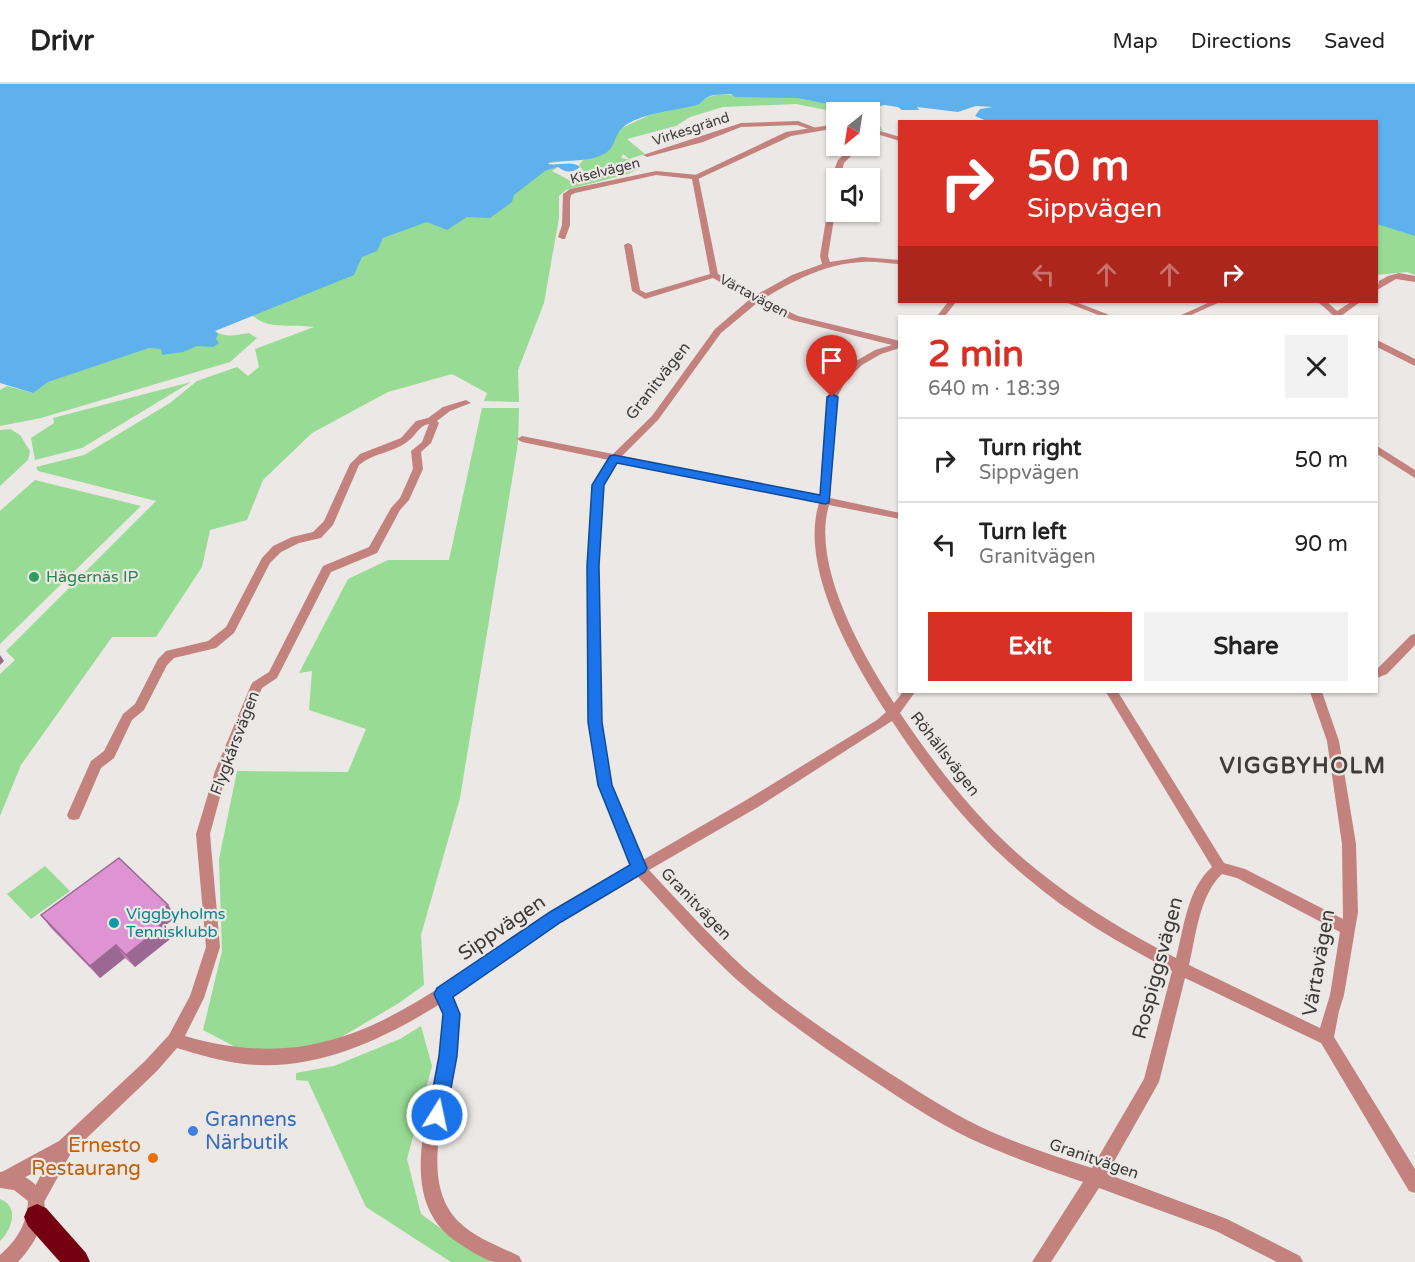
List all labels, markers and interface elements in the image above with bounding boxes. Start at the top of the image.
text: Drivr [30,24,94,58]
text: Map [1112,29,1158,54]
text: Directions [1191,29,1291,54]
text: Saved [1324,29,1385,54]
north arrow [826,102,880,156]
map controls [826,102,880,222]
street label: Virkesgränd [650,109,732,149]
text: 50 m [1027,141,1129,192]
icon: right [928,144,1006,222]
street label: Kiselvägen [568,154,642,188]
button: sound [826,168,880,222]
text: Sippvägen [1027,192,1162,225]
icon: left [1027,258,1060,291]
icon: ahead [1090,258,1123,291]
icon: ahead [1153,258,1186,291]
icon: right [1216,258,1249,291]
street label: Värtavägen [717,271,791,321]
text: 2 min [928,333,1024,376]
pin [806,335,857,397]
button: close [1285,335,1348,398]
street label: Granitvägen [621,338,695,424]
icon: arrive [815,344,848,377]
text: 640 m · 18:39 [928,377,1060,401]
text: Turn right [979,435,1081,461]
icon: right [928,444,961,477]
text: 50 m [1294,447,1348,473]
text: Sippvägen [979,461,1079,485]
text: Turn left [979,519,1067,545]
icon: left [928,528,961,561]
text: 90 m [1294,531,1348,557]
text: Granitvägen [979,545,1096,569]
place label: Hägernäs IP [46,567,138,587]
marker: Hägernäs IP [27,570,41,584]
button: Exit [928,612,1132,681]
button: Share [1144,612,1348,681]
street label: Flygkårsvägen [206,688,264,798]
street label: Röhällsvägen [906,708,984,800]
district label: VIGGBYHOLM [1220,753,1386,779]
street label: Granitvägen [656,864,736,944]
street label: Sippvägen [454,890,550,966]
street label: Rospiggsvägen [1127,894,1189,1042]
place label: Viggbyholms Tennisklubb [126,904,226,942]
street label: Värtavägen [1298,908,1340,1018]
marker: Viggbyholms Tennisklubb [107,916,121,930]
position arrow [405,1083,469,1147]
place label: Grannens Närbutik [205,1108,297,1155]
marker: Grannens Närbutik [186,1124,200,1138]
place label: Ernesto Restaurang [31,1134,141,1181]
street label: Granitvägen [1047,1134,1141,1184]
marker: Ernesto Restaurang [146,1151,160,1165]

